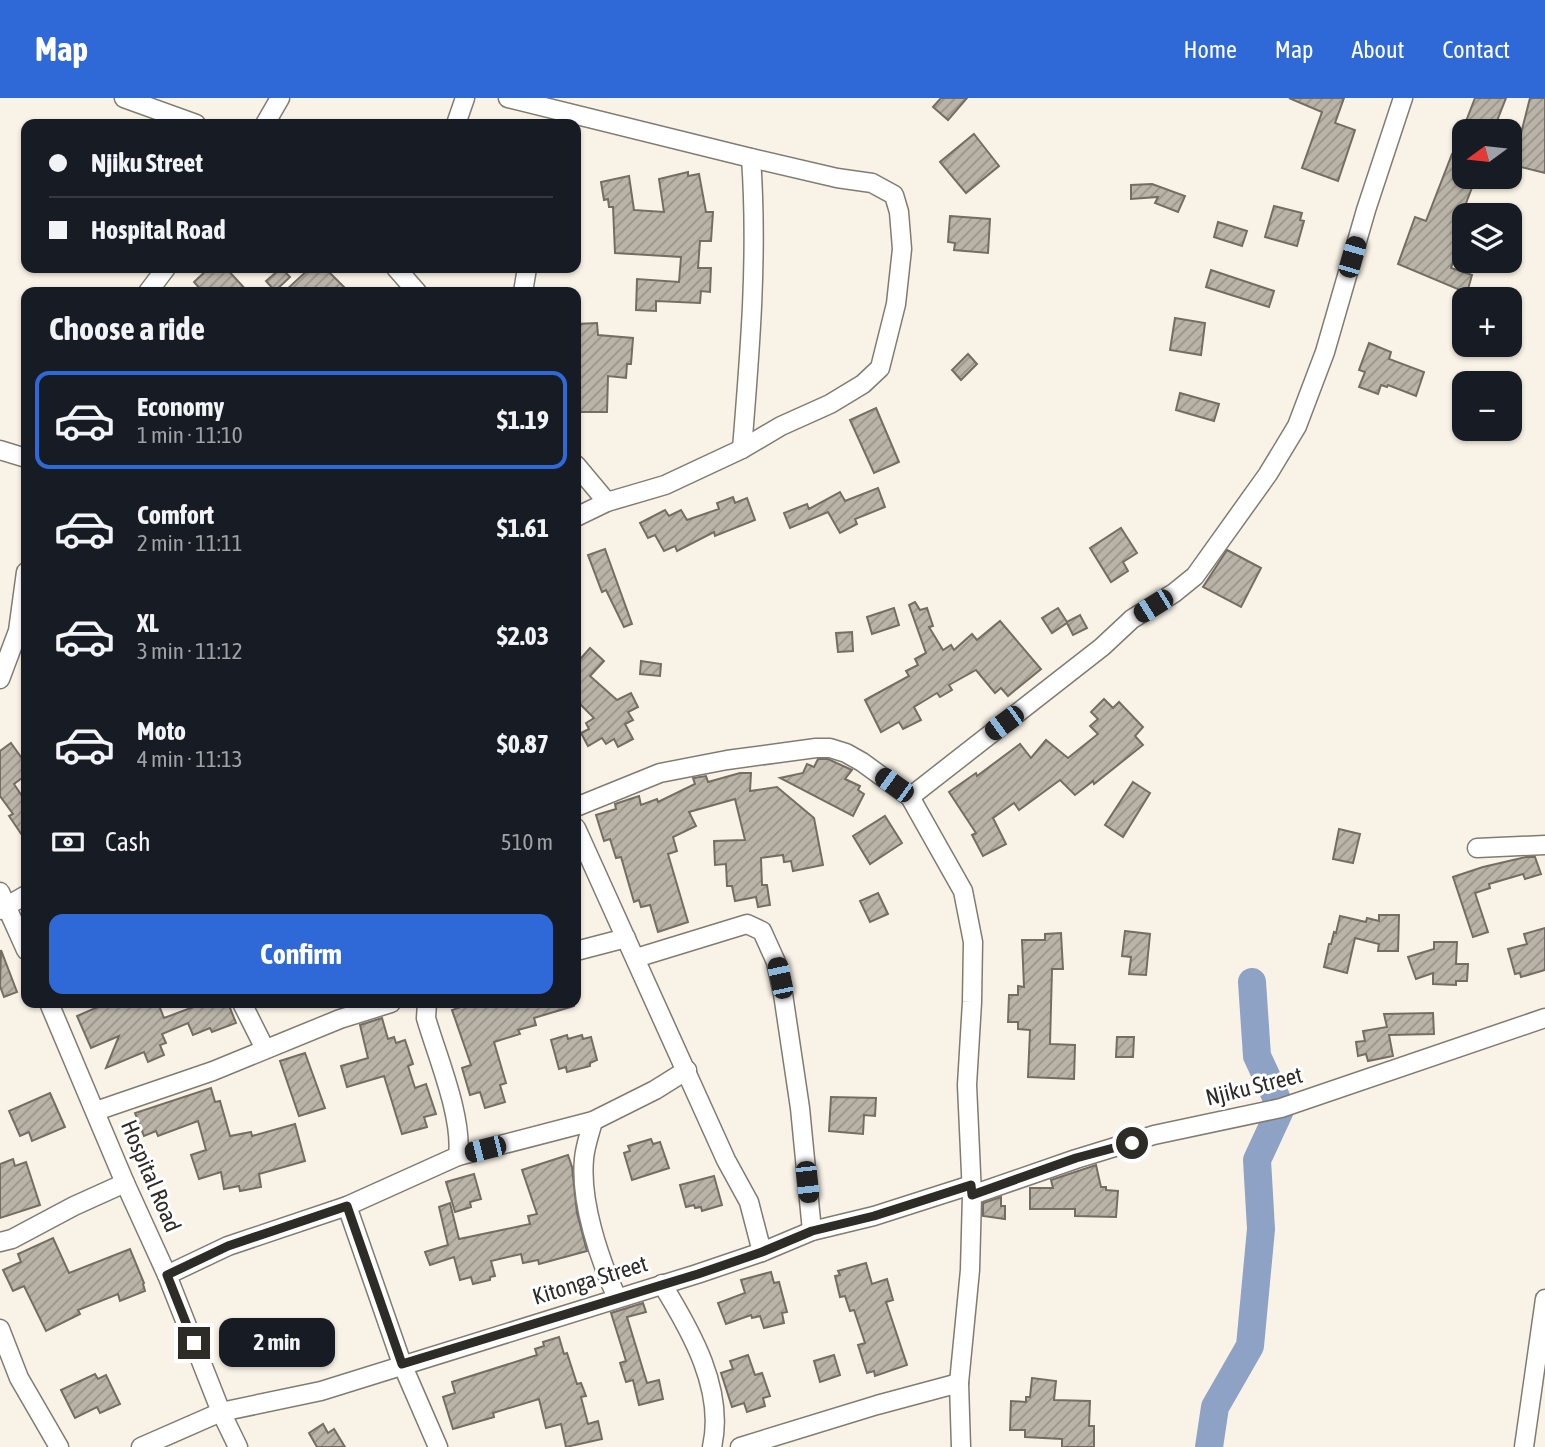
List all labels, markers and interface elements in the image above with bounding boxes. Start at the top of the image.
text: Map [35,30,88,68]
text: Home [1183,36,1237,63]
text: Map [1275,36,1313,63]
text: About [1351,36,1404,63]
text: Contact [1442,36,1510,63]
north arrow [1452,119,1522,189]
map controls [1452,119,1522,441]
text: Njiku Street [91,148,203,178]
button: layers [1452,203,1522,273]
text: Hospital Road [91,215,225,245]
car [1337,234,1368,280]
button: + [1452,287,1522,357]
text: Choose a ride [49,310,205,347]
button: − [1452,371,1522,441]
icon: car [53,389,116,452]
text: Economy [137,392,224,422]
text: $1.19 [497,405,549,435]
text: 1 min · 11:10 [137,422,243,448]
icon: car [53,497,116,560]
text: Comfort [137,500,214,530]
text: $1.61 [497,513,549,543]
text: 2 min · 11:11 [137,530,243,556]
car [1130,586,1177,626]
icon: car [53,605,116,668]
text: XL [137,608,159,638]
text: $2.03 [497,621,549,651]
text: 3 min · 11:12 [137,638,243,664]
car [981,702,1028,744]
icon: car [53,713,116,776]
text: Moto [137,716,186,746]
text: $0.87 [497,729,549,759]
text: 4 min · 11:13 [137,746,243,772]
car [871,764,918,806]
icon: cash [49,823,87,861]
text: Cash [105,827,151,857]
text: 510 m [501,829,553,855]
button: Confirm [49,914,553,994]
car [766,955,795,1001]
street label: Njiku Street [1203,1061,1305,1111]
street label: Hospital Road [116,1116,186,1236]
route start [1116,1127,1148,1159]
car [463,1134,508,1164]
car [795,1160,820,1204]
street label: Kitonga Street [529,1250,651,1310]
callout: 2 min [218,1318,334,1368]
route end [178,1327,210,1359]
text: 2 min [254,1329,300,1355]

